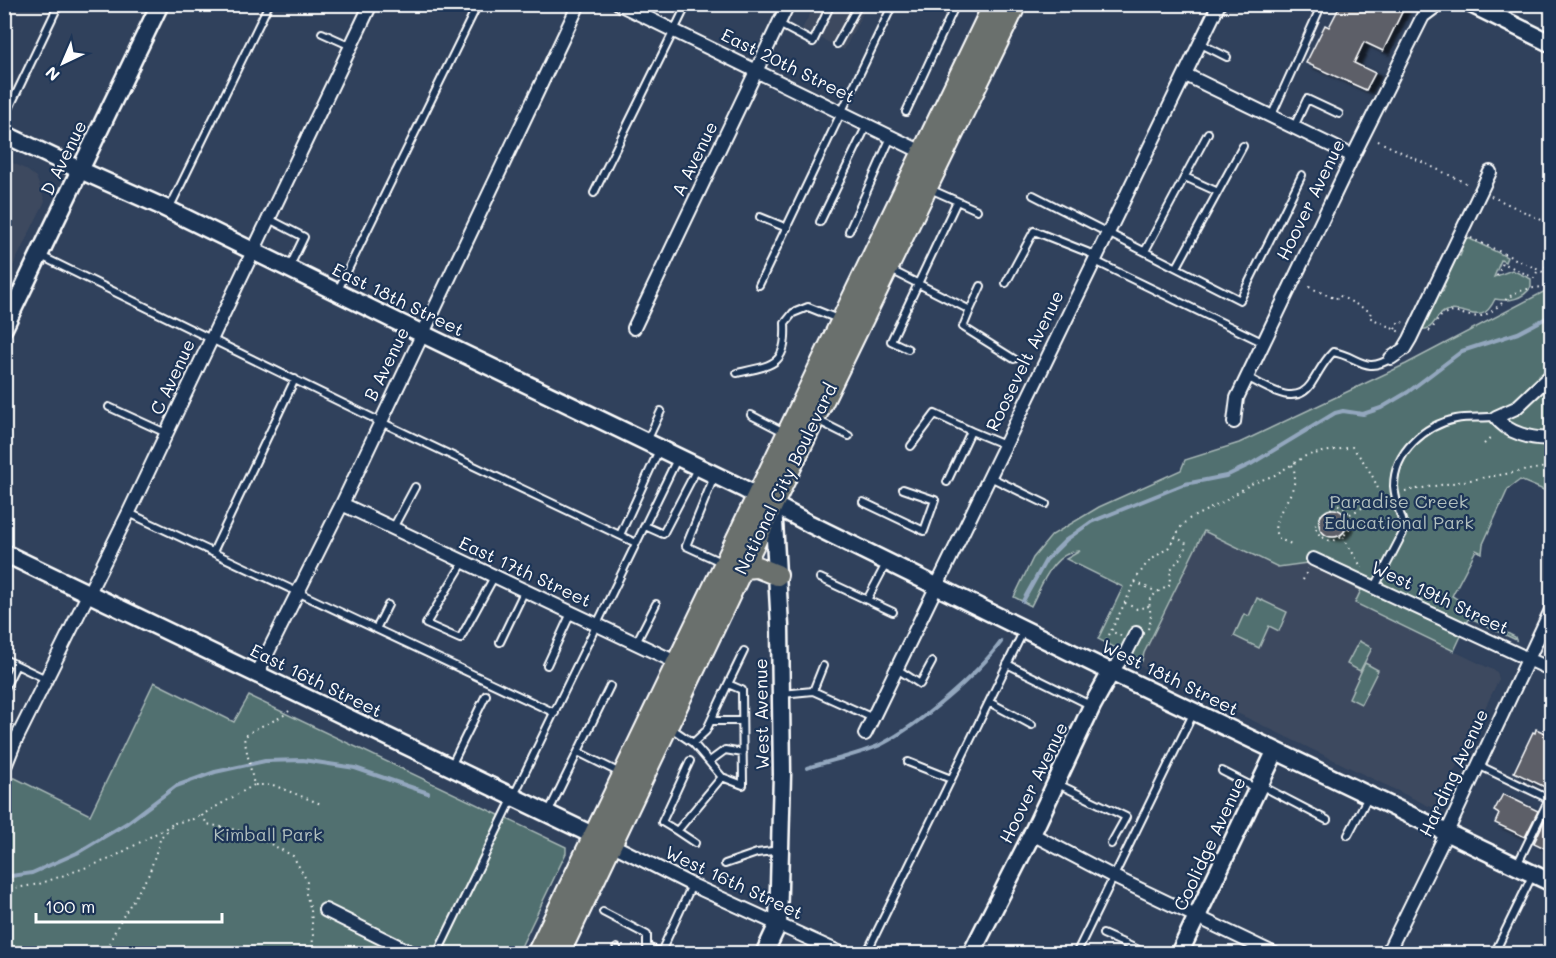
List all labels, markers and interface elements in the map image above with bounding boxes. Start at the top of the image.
street label: East 20th Street [717,22,859,108]
north arrow [33,33,93,93]
text: N [41,62,64,86]
street label: D Avenue [35,116,92,199]
street label: A Avenue [666,117,723,200]
street label: Hoover Avenue [1270,135,1350,264]
street label: East 18th Street [328,257,468,341]
street label: Roosevelt Avenue [980,286,1069,435]
street label: B Avenue [358,323,414,404]
street label: C Avenue [144,335,200,418]
street label: National City Boulevard [728,379,842,578]
park label: Paradise Creek Educational Park [1324,489,1474,534]
street label: East 17th Street [455,530,595,612]
street label: West 19th Street [1368,555,1513,639]
street label: West 18th Street [1098,634,1243,721]
street label: East 16th Street [246,638,386,722]
street label: West Avenue [748,658,774,770]
street label: Harding Avenue [1413,705,1493,840]
street label: Hoover Avenue [993,718,1073,847]
street label: Coolidge Avenue [1168,773,1251,914]
park label: Kimball Park [213,822,323,846]
street label: West 16th Street [662,840,807,925]
scale bar [36,886,222,924]
text: 100 m [45,894,95,918]

